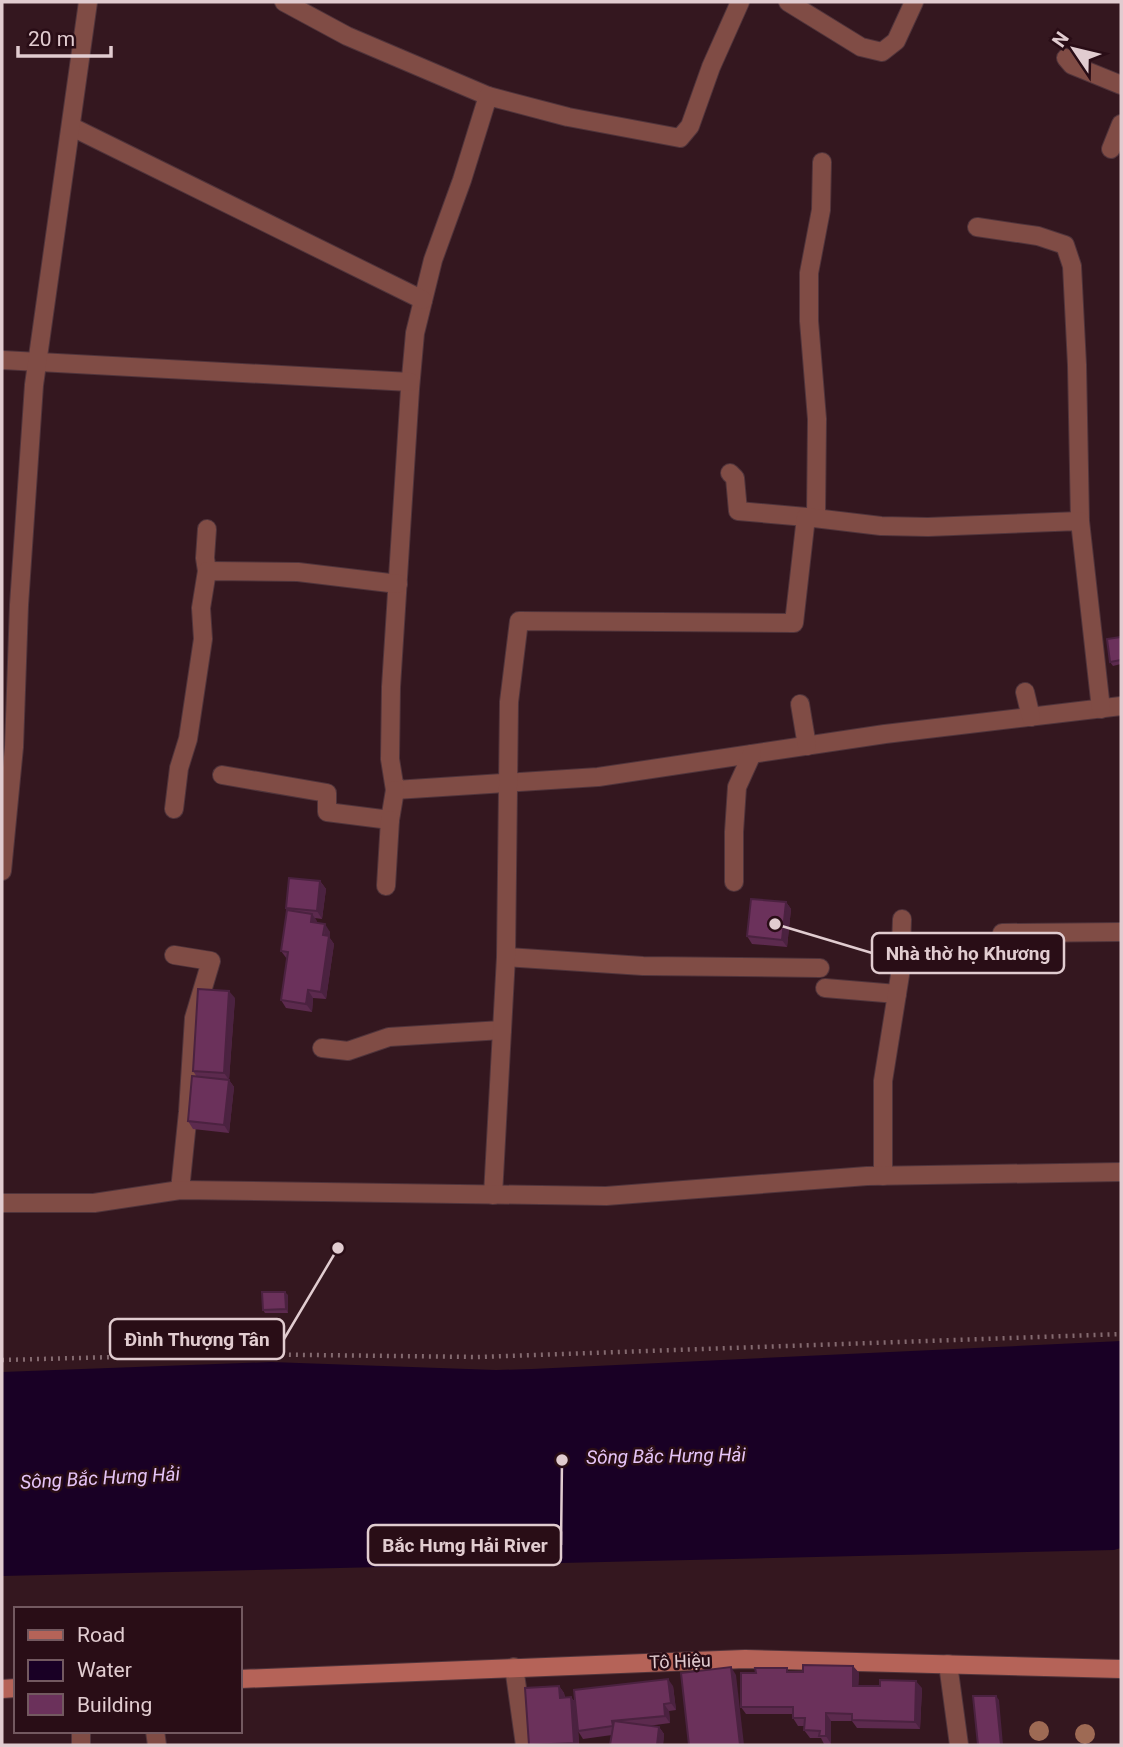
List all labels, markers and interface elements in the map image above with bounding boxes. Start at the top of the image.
scale bar [18,14,110,58]
north arrow [1039,14,1109,84]
text: 20 m [28,27,75,51]
text: N [1047,27,1074,52]
callout: Nhà thờ họ Khương [872,933,1064,973]
text: Nhà thờ họ Khương [886,942,1050,965]
callout: Đình Thượng Tân [110,1319,284,1359]
text: Đình Thượng Tân [124,1328,270,1351]
water label: Sông Bắc Hưng Hải [586,1443,747,1469]
water label: Sông Bắc Hưng Hải [20,1462,181,1494]
callout: Bắc Hưng Hải River [368,1525,561,1565]
text: Bắc Hưng Hải River [382,1534,548,1557]
legend [14,1607,242,1733]
text: Road [77,1623,125,1647]
street label: Tô Hiệu [649,1649,711,1673]
text: Water [77,1658,132,1682]
text: Building [77,1693,152,1717]

